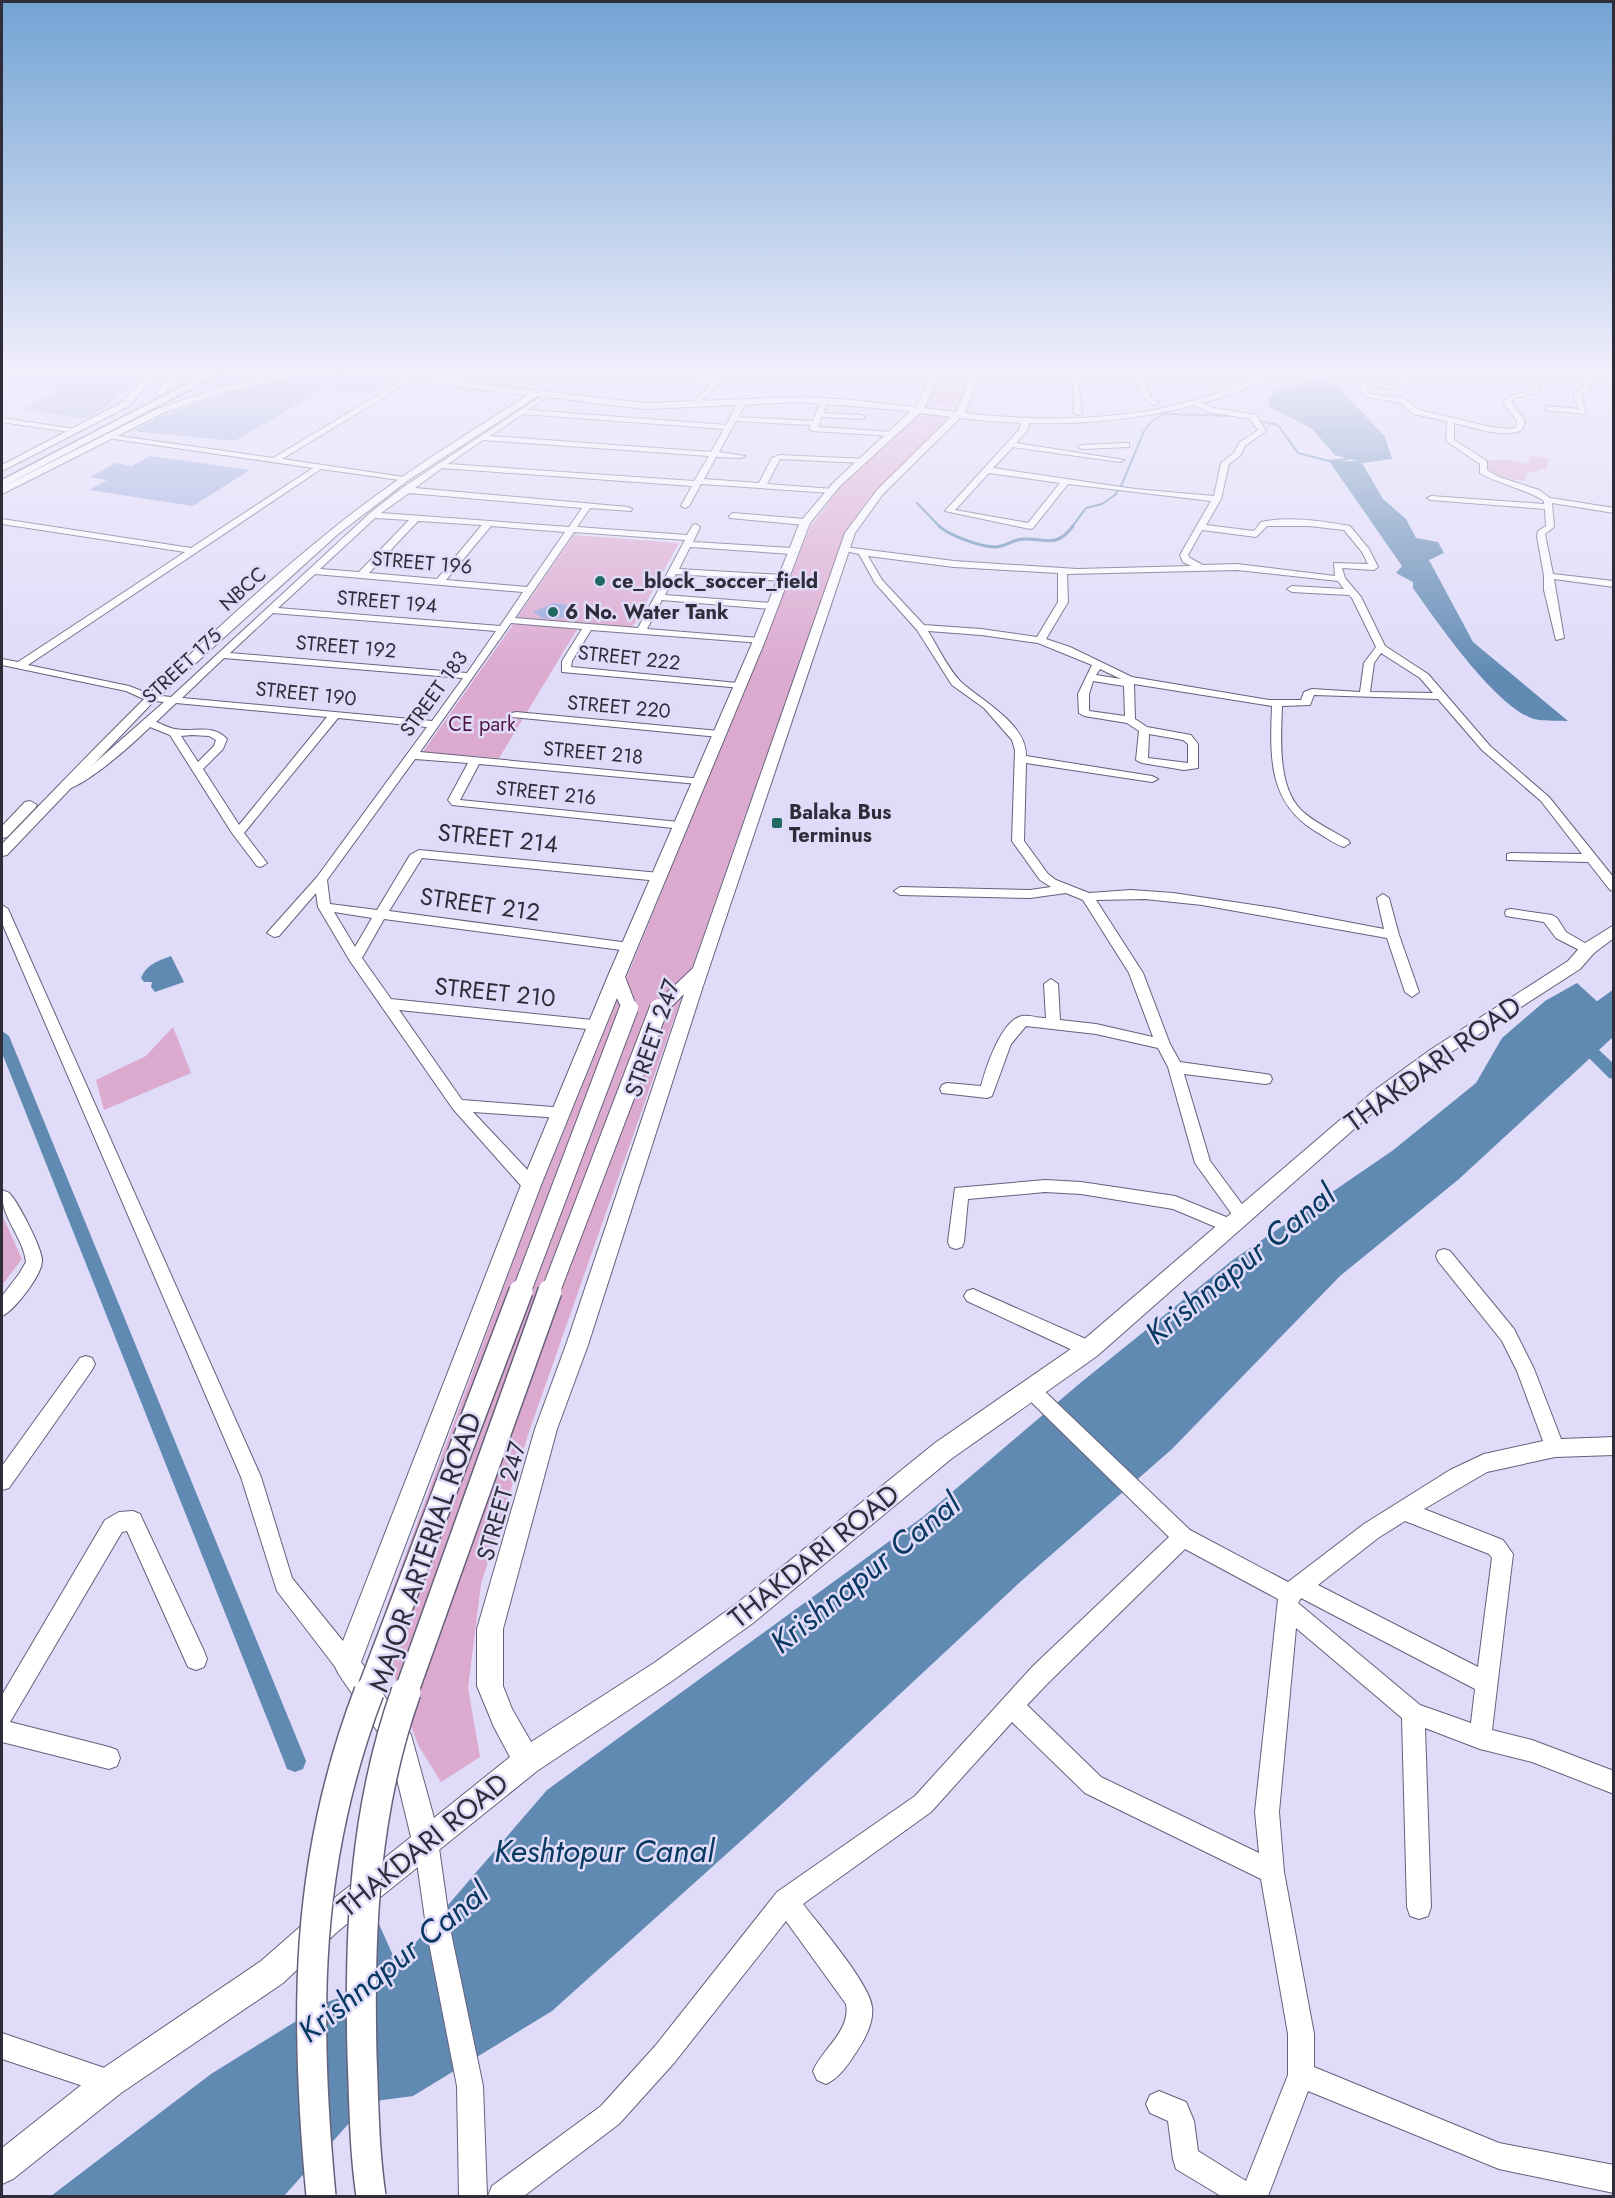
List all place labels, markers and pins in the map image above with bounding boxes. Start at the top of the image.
place label: ce_block_soccer_field [612,567,818,596]
marker: ce_block_soccer_field [593,574,607,588]
place label: 6 No. Water Tank [565,598,729,627]
marker: 6 No. Water Tank [546,605,560,619]
place label: Balaka Bus Terminus [789,798,891,850]
marker: Balaka Bus Terminus [770,816,784,830]

